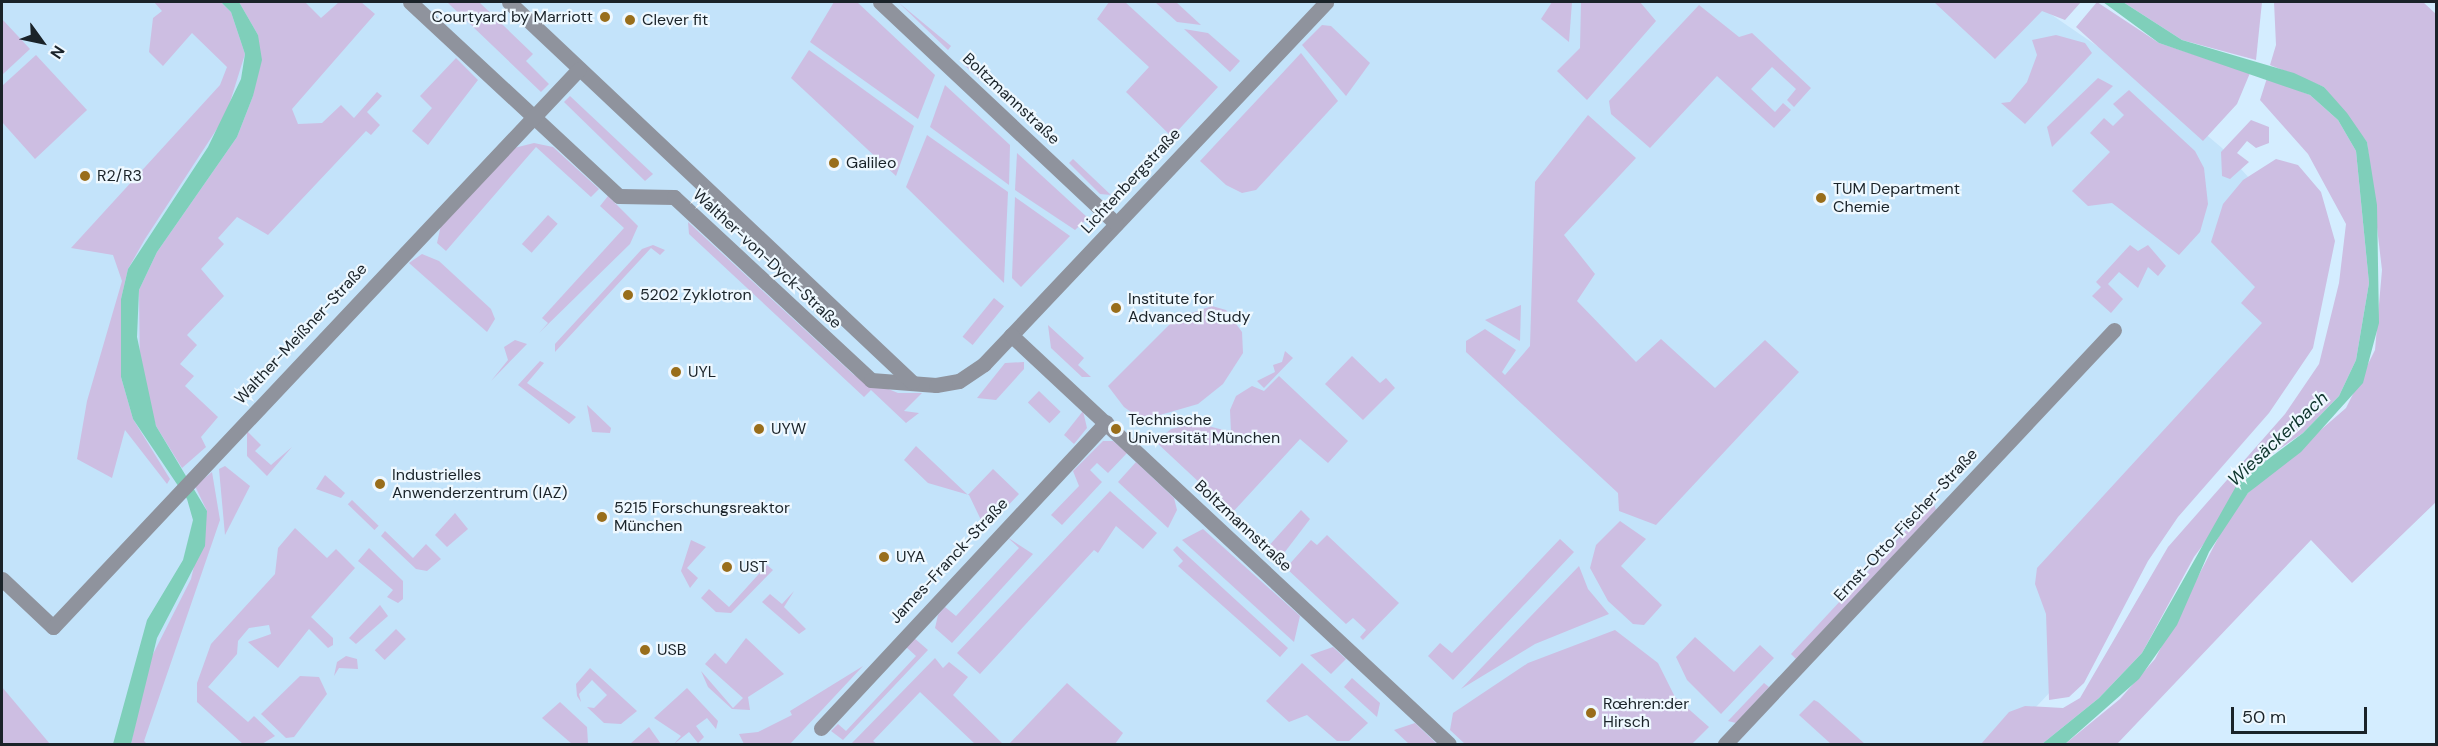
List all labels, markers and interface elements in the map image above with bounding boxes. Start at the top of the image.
place label: Courtyard by Marriott [432,7,593,27]
marker: Courtyard by Marriott [598,10,612,24]
place label: Clever fit [642,10,708,30]
north arrow [12,12,72,72]
marker: Clever fit [623,13,637,27]
text: N [46,41,70,63]
street label: Boltzmannstraße [959,49,1063,149]
street label: Lichtenbergstraße [1077,124,1185,238]
place label: Galileo [846,153,896,173]
marker: Galileo [827,156,841,170]
place label: R2/R3 [97,166,142,186]
marker: R2/R3 [78,169,92,183]
place label: TUM Department Chemie [1833,179,1960,217]
street label: Walther-von-Dyck-Straße [689,185,845,333]
marker: TUM Department Chemie [1814,191,1828,205]
street label: Walther-Meißner-Straße [231,260,371,408]
place label: 5202 Zyklotron [640,285,752,305]
marker: 5202 Zyklotron [621,288,635,302]
place label: Institute for Advanced Study [1128,289,1250,327]
marker: Institute for Advanced Study [1109,301,1123,315]
place label: UYL [688,362,716,382]
marker: UYL [669,365,683,379]
water label: Wiesäckerbach [2223,387,2333,491]
place label: Technische Universität München [1128,410,1280,448]
place label: UYW [771,419,806,439]
marker: UYW [752,422,766,436]
marker: Technische Universität München [1109,422,1123,436]
street label: Ernst-Otto-Fischer-Straße [1830,445,1982,605]
place label: Industrielles Anwenderzentrum (IAZ) [392,465,567,503]
street label: Boltzmannstraße [1191,476,1295,576]
marker: Industrielles Anwenderzentrum (IAZ) [373,477,387,491]
street label: James-Franck-Straße [886,494,1012,628]
place label: 5215 Forschungsreaktor München [614,498,790,536]
marker: 5215 Forschungsreaktor München [595,510,609,524]
place label: UYA [896,547,925,567]
marker: UYA [877,550,891,564]
place label: UST [739,557,767,577]
marker: UST [720,560,734,574]
place label: USB [657,640,686,660]
marker: USB [638,643,652,657]
place label: Rœhren:der Hirsch [1603,694,1689,732]
scale bar [2234,695,2370,733]
text: 50 m [2242,705,2286,729]
marker: Rœhren:der Hirsch [1584,706,1598,720]

